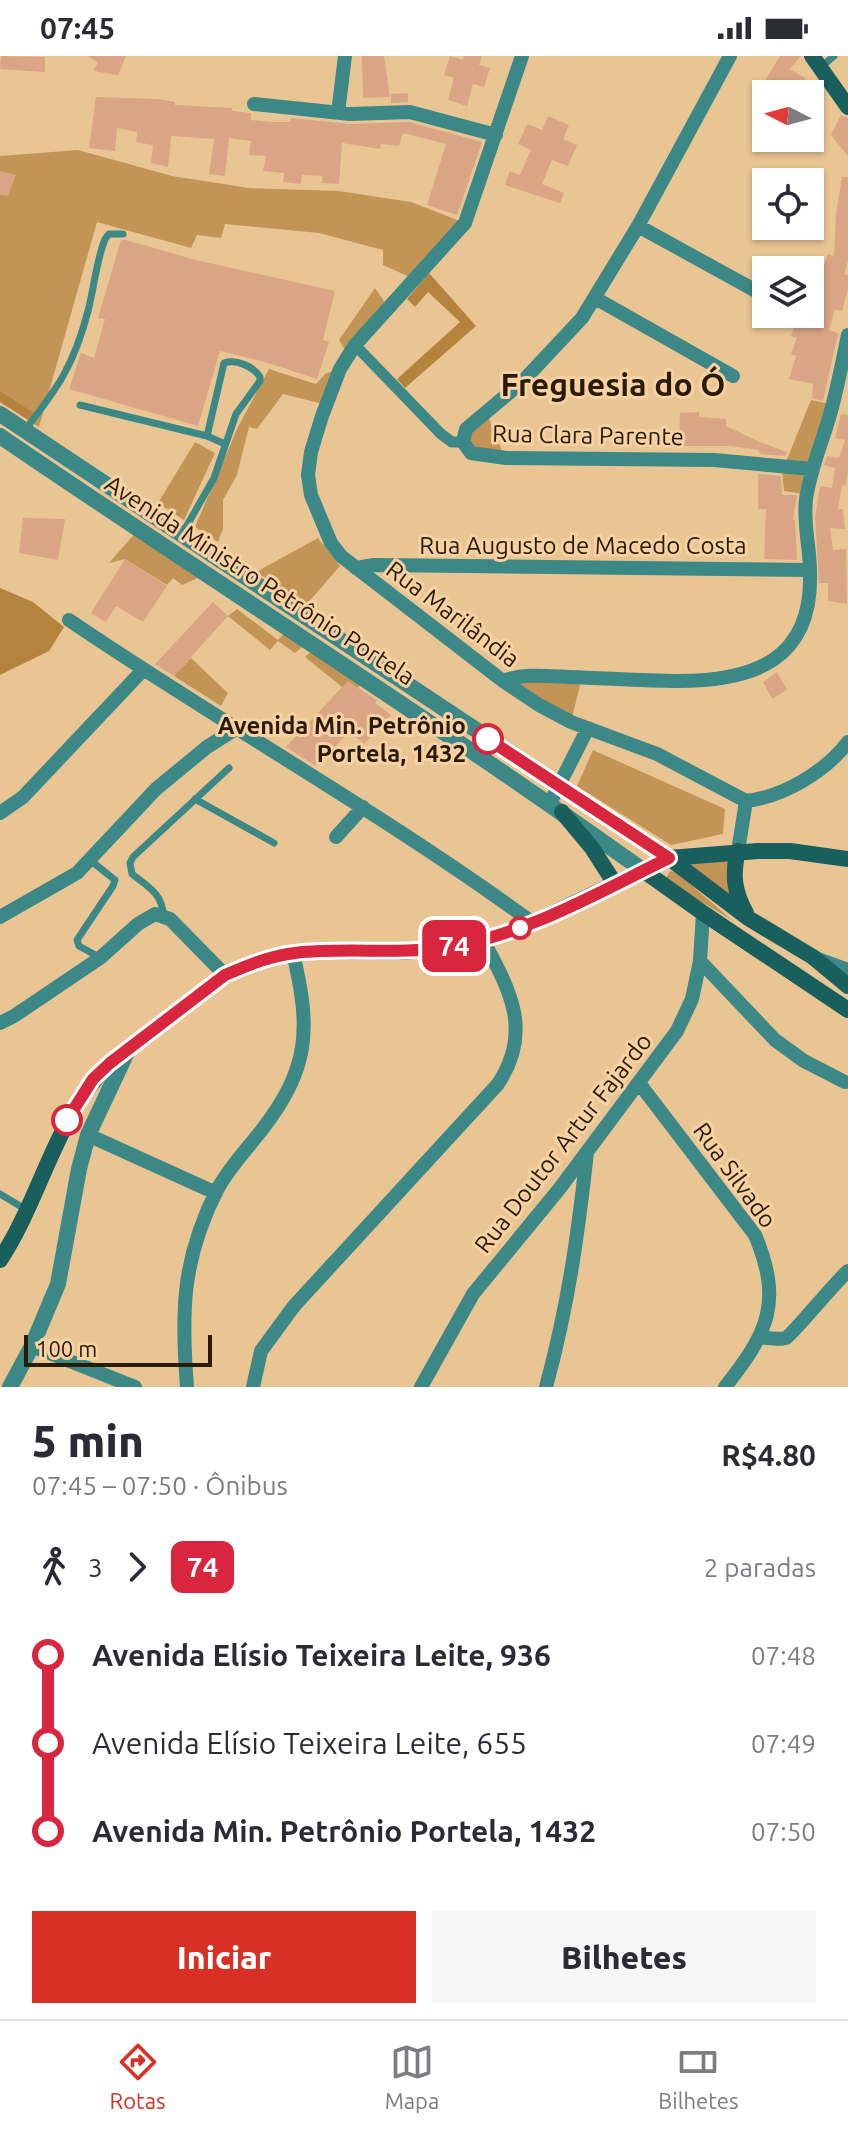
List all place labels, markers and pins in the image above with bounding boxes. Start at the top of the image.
place label: Avenida Min. Petrônio Portela, 1432 [218,712,466,767]
marker: Avenida Min. Petrônio Portela, 1432 [473,724,503,754]
unlabelled marker [509,917,531,939]
unlabelled marker [52,1105,82,1135]

